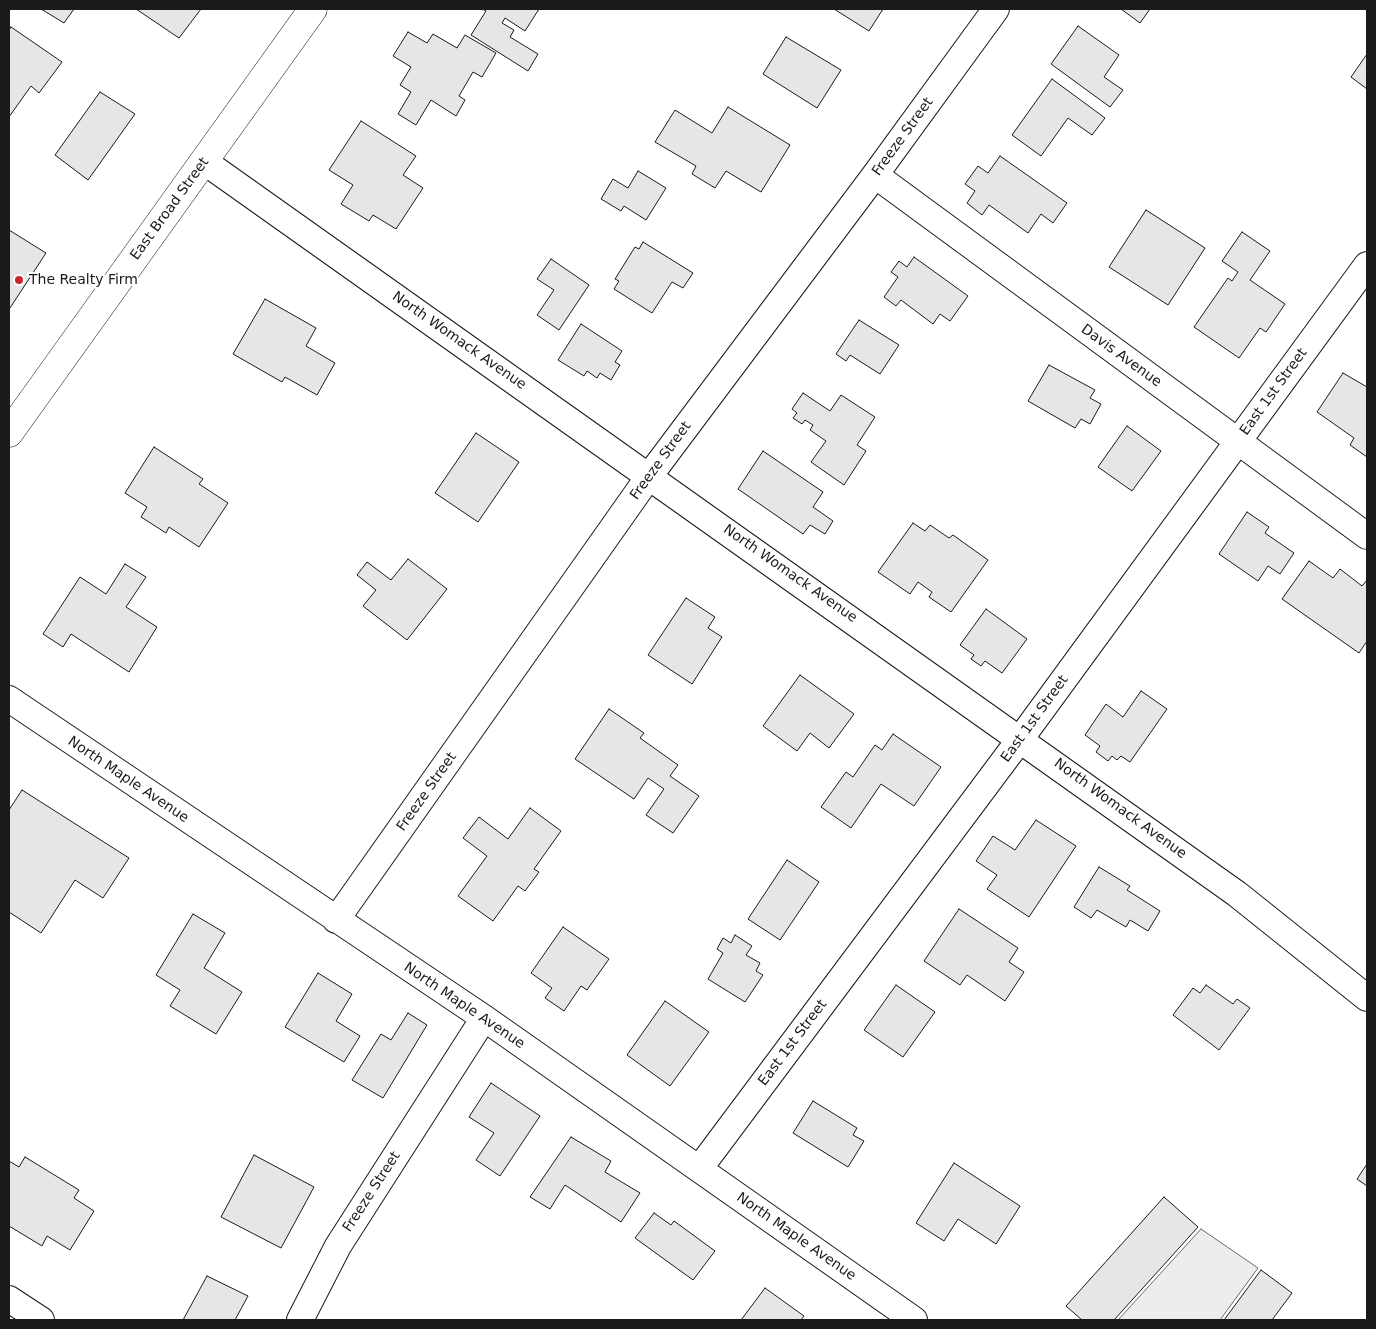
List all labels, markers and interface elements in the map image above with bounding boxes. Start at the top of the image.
street label: Freeze Street [869,95,937,179]
street label: East Broad Street [127,154,213,264]
place label: The Realty Firm [29,272,138,288]
marker: The Realty Firm [13,274,25,286]
street label: North Womack Avenue [389,288,529,394]
street label: Davis Avenue [1078,321,1164,391]
street label: East 1st Street [1237,345,1311,439]
street label: Freeze Street [627,419,695,503]
street label: North Womack Avenue [720,521,860,627]
street label: East 1st Street [998,672,1072,766]
street label: North Maple Avenue [64,733,192,827]
street label: Freeze Street [394,749,460,835]
street label: North Womack Avenue [1050,755,1190,863]
street label: North Maple Avenue [400,959,528,1053]
street label: East 1st Street [755,997,831,1089]
street label: Freeze Street [340,1149,404,1235]
street label: North Maple Avenue [733,1189,859,1285]

